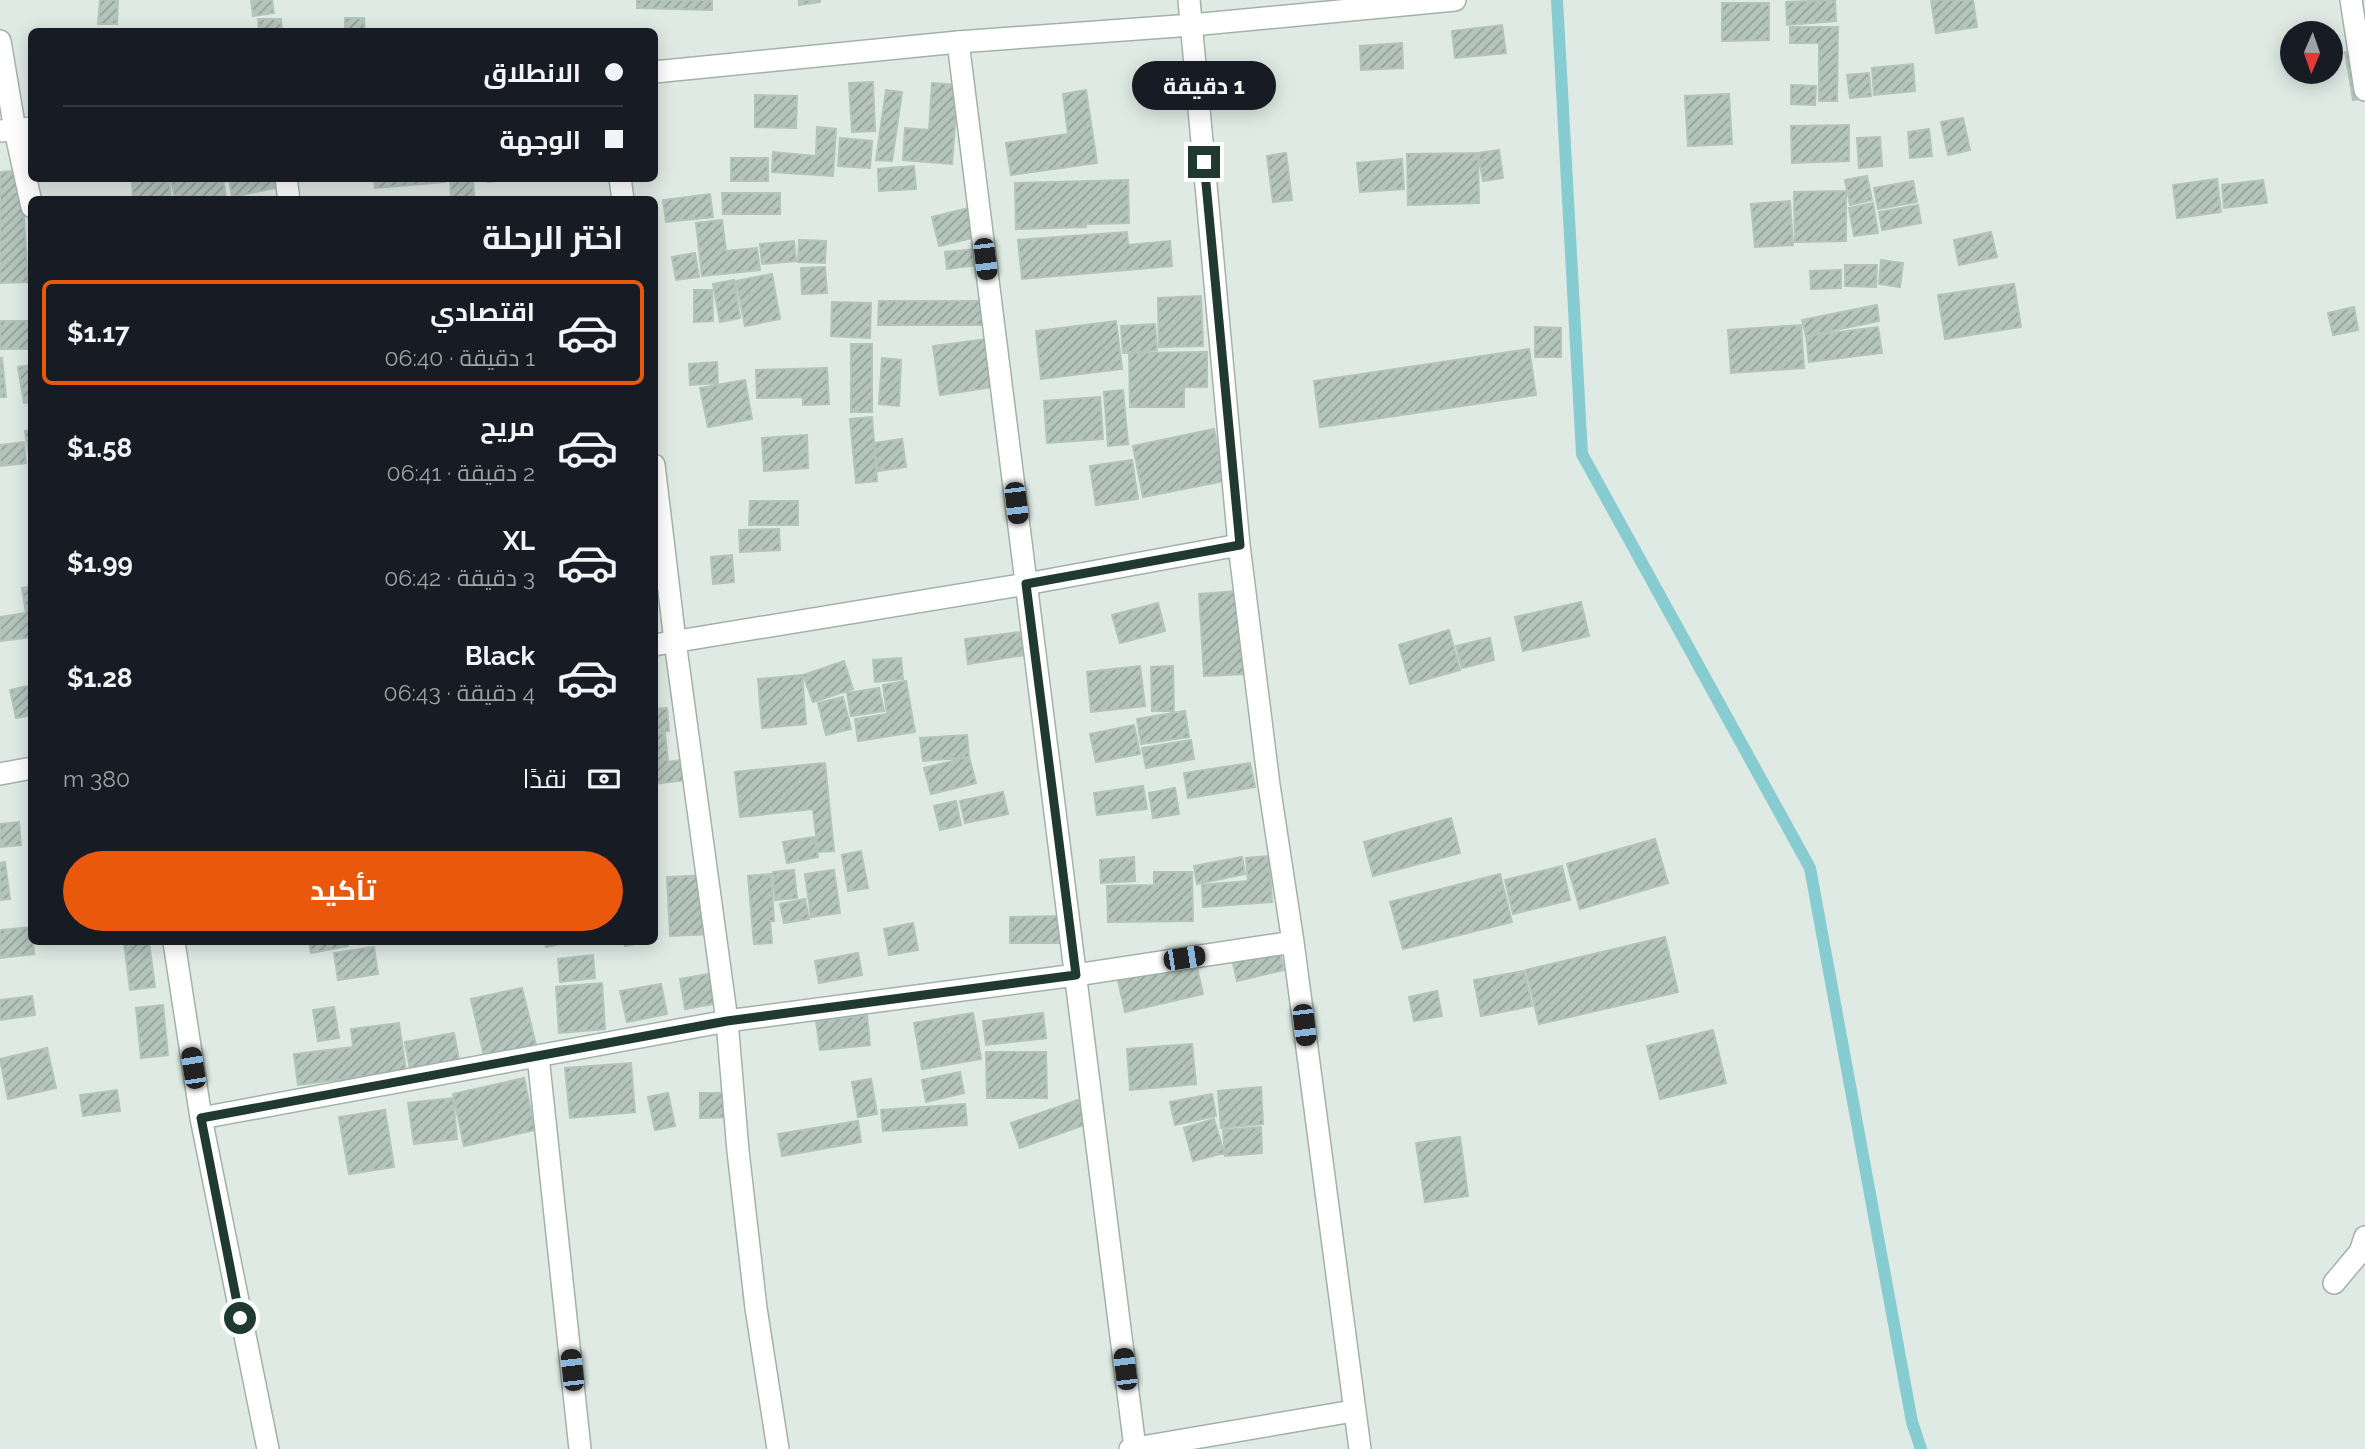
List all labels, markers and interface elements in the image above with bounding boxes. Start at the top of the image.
north arrow [2280,21,2343,84]
map controls [2280,21,2343,84]
text: الانطلاق [483,58,581,88]
callout: 1 دقيقة [1132,60,1276,110]
text: 1 دقيقة [1163,72,1245,99]
text: الوجهة [500,125,581,155]
route end [1188,146,1220,178]
text: اختر الرحلة [482,219,623,256]
car [973,237,998,281]
text: اقتصادي [430,297,535,327]
icon: car [556,301,619,364]
text: $1.17 [67,318,130,348]
text: 1 دقيقة · 06:40 [384,344,535,371]
text: مريح [480,412,535,442]
icon: car [556,416,619,479]
text: $1.58 [67,433,132,463]
text: 2 دقيقة · 06:41 [387,459,535,486]
car [1004,481,1029,525]
text: XL [503,526,535,556]
icon: car [556,531,619,594]
text: $1.99 [67,548,133,578]
text: 3 دقيقة · 06:42 [384,564,535,591]
text: Black [465,641,535,671]
icon: car [556,646,619,709]
text: $1.28 [67,663,133,693]
text: 4 دقيقة · 06:43 [384,679,535,706]
icon: cash [585,760,623,798]
text: نقدًا [523,764,567,794]
text: 380 m [63,765,130,792]
button: تأكيد [63,851,623,931]
car [1162,944,1207,972]
car [1292,1003,1317,1047]
car [180,1046,207,1090]
route start [224,1302,256,1334]
car [1113,1347,1138,1391]
car [560,1348,585,1392]

